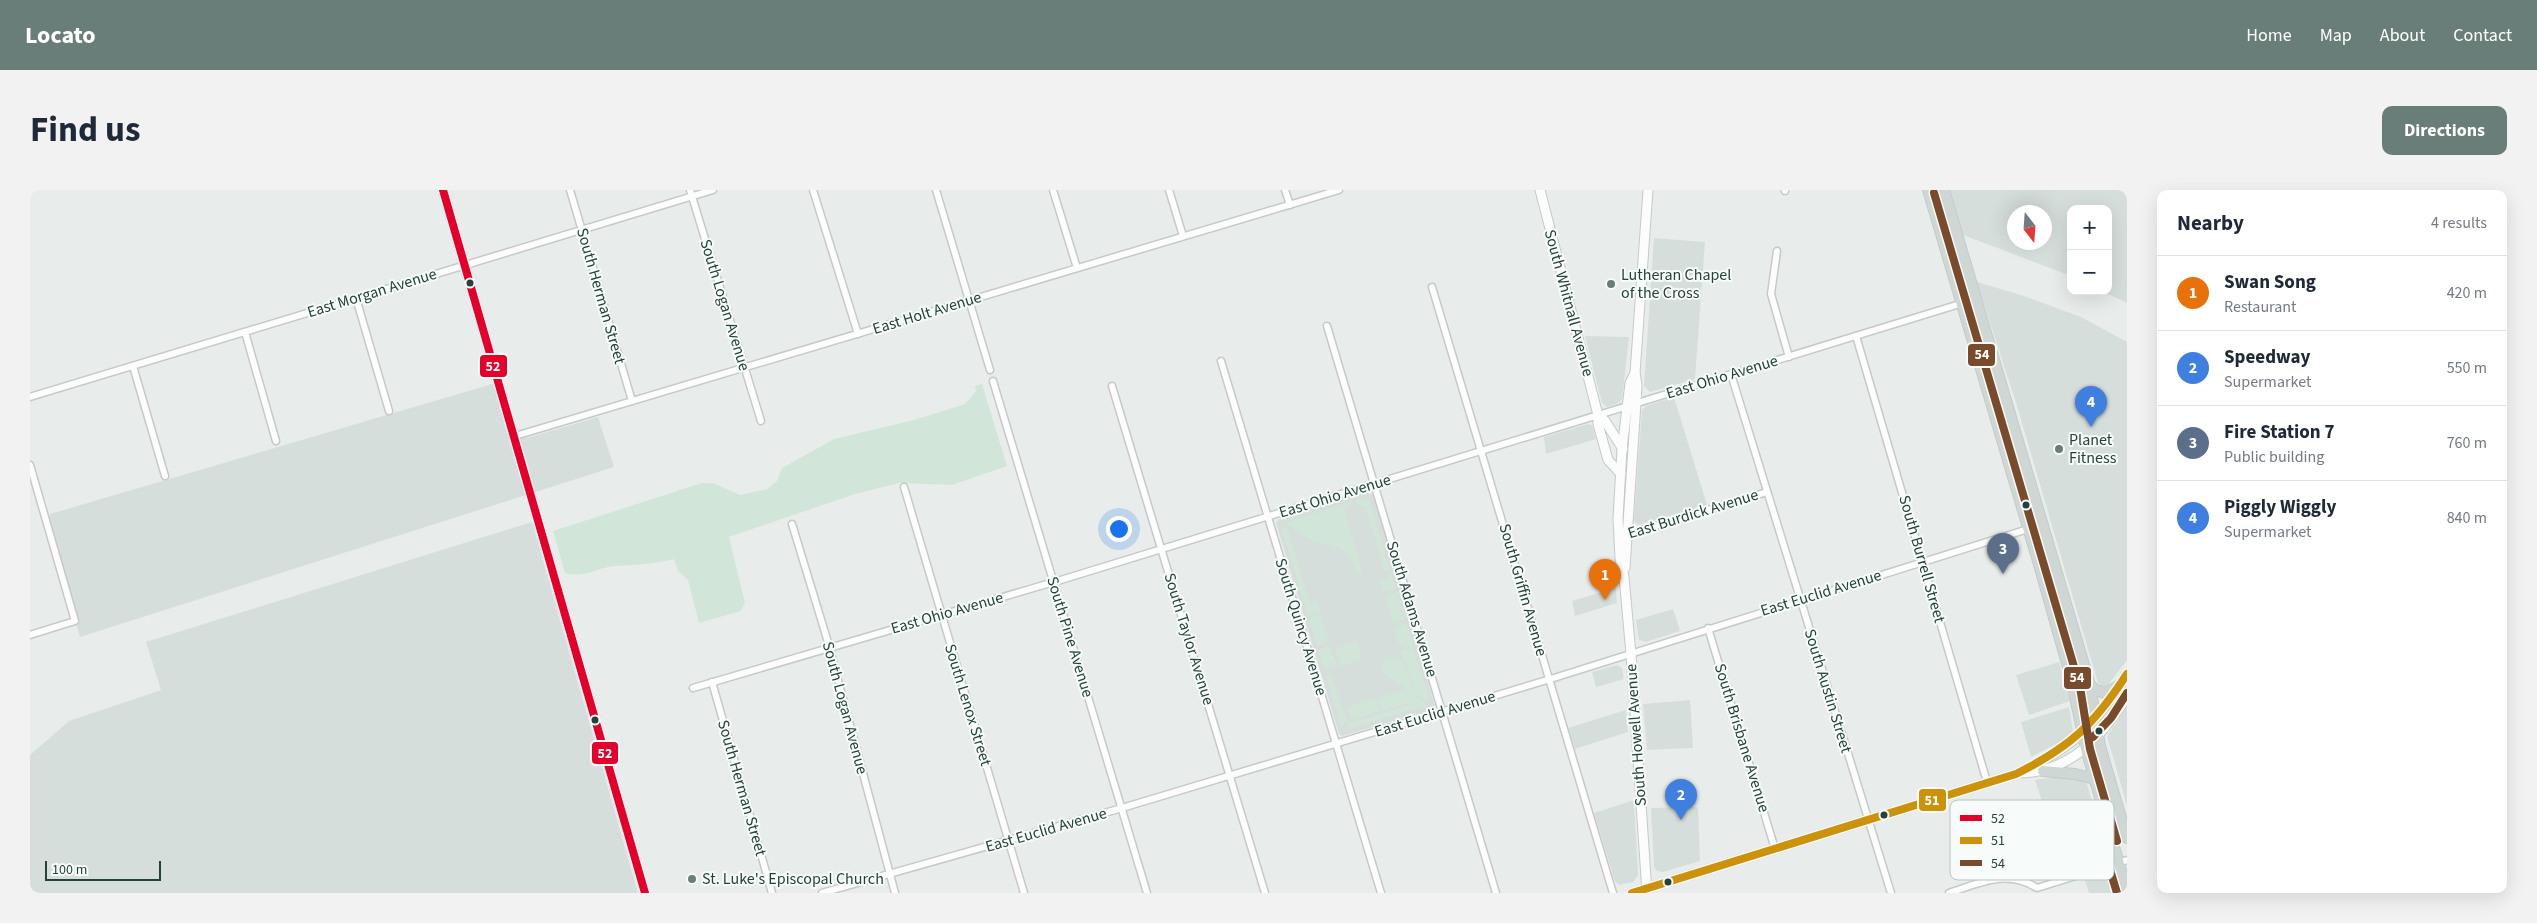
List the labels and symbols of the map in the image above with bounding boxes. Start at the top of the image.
north arrow [2007,205,2052,250]
street label: South Herman Street [571,225,631,367]
street label: South Whitnall Avenue [1539,227,1599,379]
street label: South Logan Avenue [695,236,756,374]
street label: East Morgan Avenue [305,263,439,323]
place label: Lutheran Chapel of the Cross [1621,264,1731,304]
unlabelled marker [465,278,475,288]
marker: Lutheran Chapel of the Cross [1605,278,1617,290]
street label: East Holt Avenue [870,286,984,340]
line badge: 54 [1967,343,1996,367]
text: 54 [1975,345,1990,365]
street label: East Ohio Avenue [1663,350,1781,404]
line badge: 52 [479,354,508,378]
text: 52 [486,357,500,377]
pin: 4 [2075,386,2107,427]
place label: Planet Fitness [2069,429,2117,469]
marker: Planet Fitness [2053,443,2065,455]
street label: East Ohio Avenue [1276,469,1394,523]
street label: East Burdick Avenue [1625,484,1761,544]
street label: South Burrell Street [1893,493,1951,626]
unlabelled marker [2021,500,2031,510]
your location [1106,516,1132,542]
street label: South Griffin Avenue [1494,521,1552,659]
pin: 3 [1987,533,2019,574]
street label: South Adams Avenue [1381,538,1443,680]
street label: South Quincy Avenue [1270,556,1332,698]
pin: 1 [1589,559,1621,600]
street label: East Euclid Avenue [1758,564,1884,622]
street label: South Taylor Avenue [1158,570,1220,708]
street label: South Pine Avenue [1041,574,1099,700]
street label: East Ohio Avenue [888,586,1006,640]
street label: South Austin Street [1799,626,1857,756]
street label: South Logan Avenue [817,639,873,777]
street label: South Lenox Street [939,641,997,769]
street label: South Brisbane Avenue [1709,661,1775,815]
street label: South Howell Avenue [1620,663,1652,807]
line badge: 54 [2063,666,2092,690]
text: 54 [2070,668,2085,688]
street label: East Euclid Avenue [1372,685,1498,743]
unlabelled marker [590,715,600,725]
street label: South Herman Street [712,717,772,859]
unlabelled marker [2094,726,2104,736]
line badge: 52 [591,741,619,765]
text: 52 [598,744,612,764]
pin: 2 [1665,779,1697,820]
line badge: 51 [1918,788,1947,812]
text: 51 [1925,791,1939,811]
legend [1950,800,2114,880]
street label: East Euclid Avenue [983,802,1109,858]
text: 52 [1991,809,2005,829]
unlabelled marker [1879,810,1889,820]
text: 51 [1991,831,2005,851]
text: 54 [1991,854,2005,874]
scale bar [45,858,161,881]
place label: St. Luke's Episcopal Church [702,868,884,890]
marker: St. Luke's Episcopal Church [686,873,698,885]
unlabelled marker [1663,877,1673,887]

